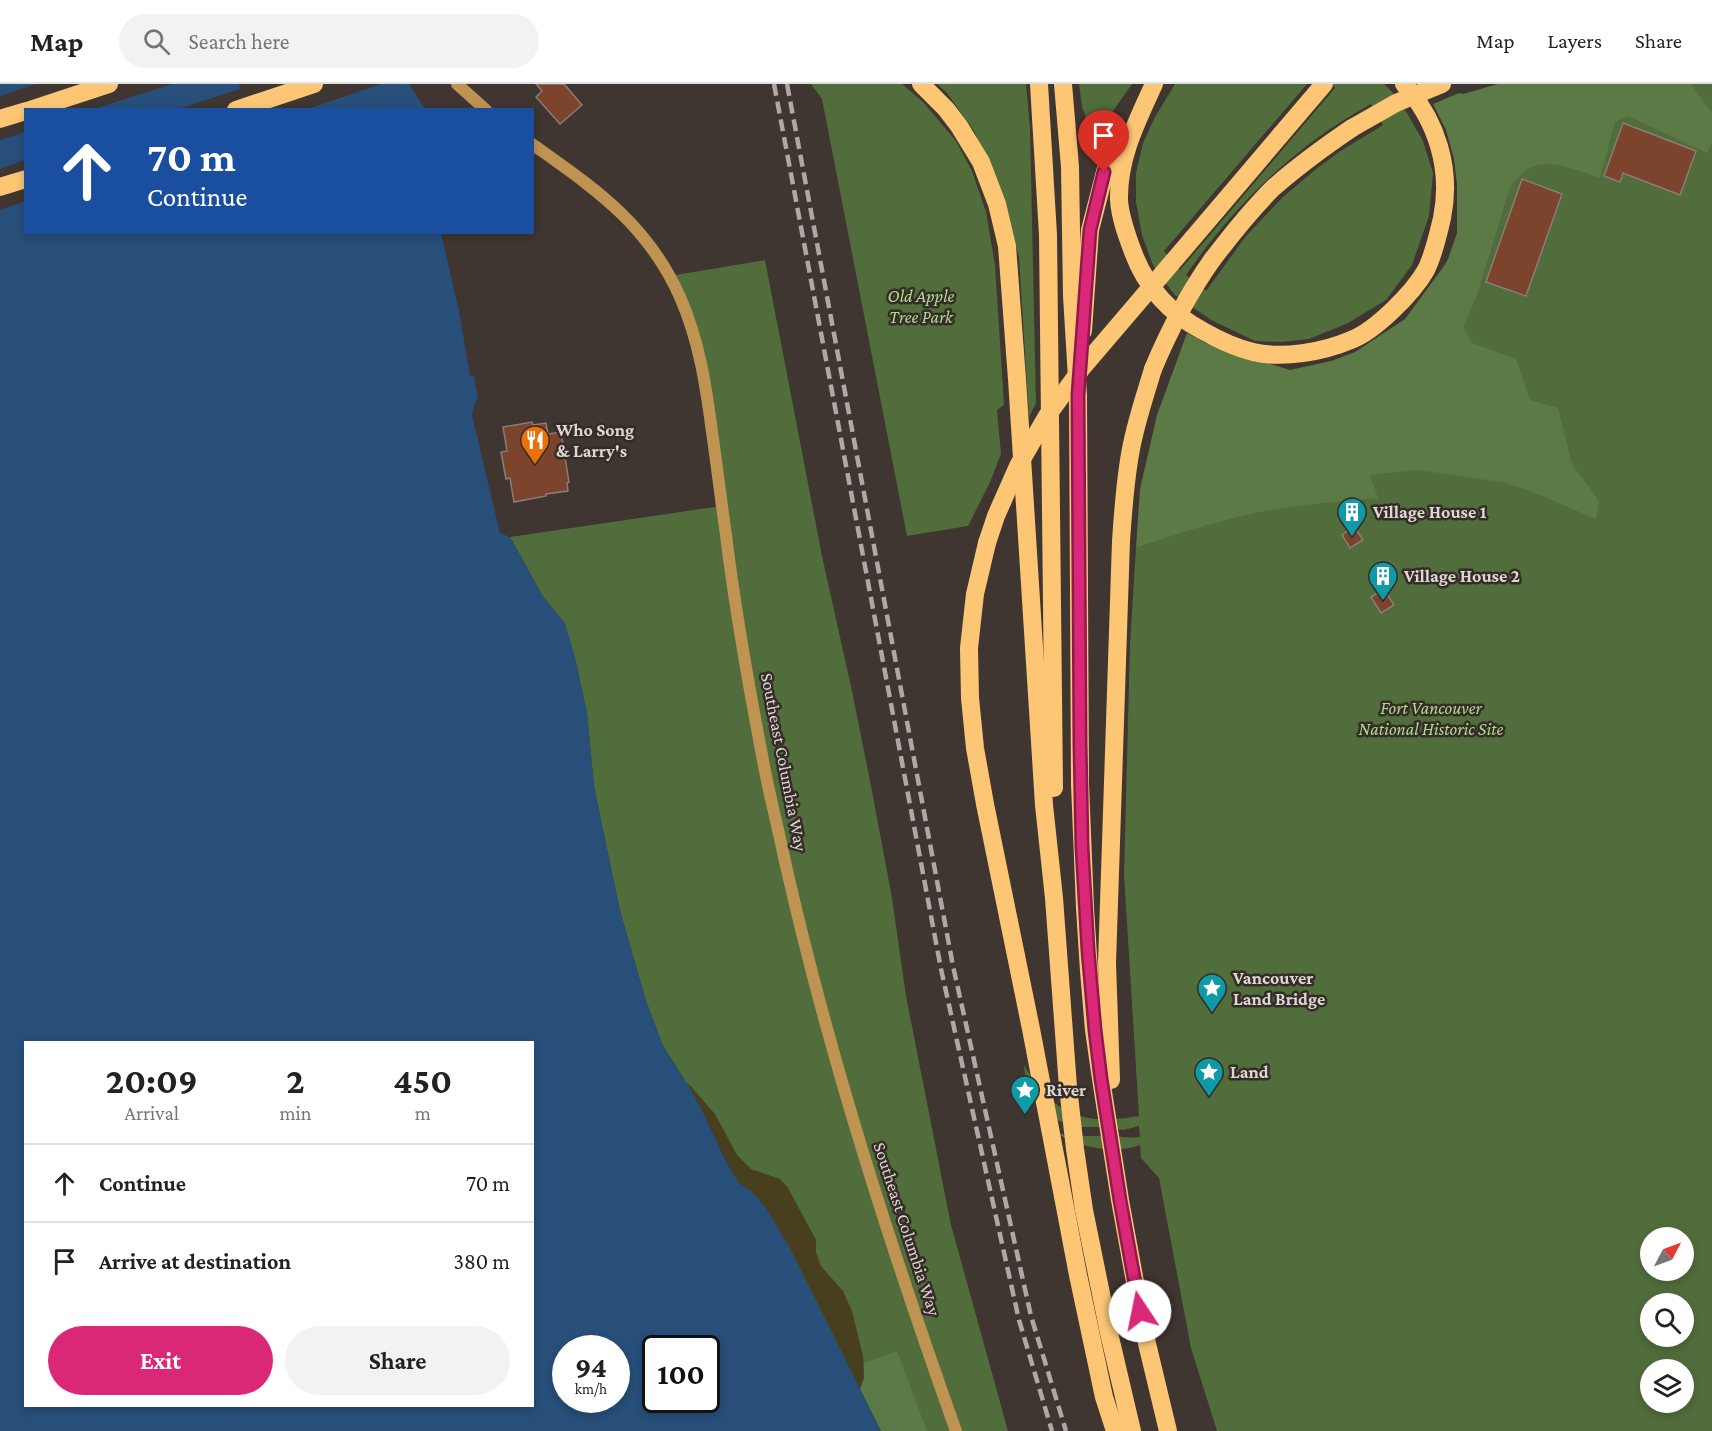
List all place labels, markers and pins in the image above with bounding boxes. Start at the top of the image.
pin [1078,110,1129,172]
place label: Who Song & Larry's [555,420,634,461]
restaurant icon: Who Song & Larry's [519,424,551,466]
building icon: Village House 1 [1336,496,1368,538]
place label: Village House 1 [1372,502,1487,522]
building icon: Village House 2 [1367,560,1399,602]
place label: Village House 2 [1403,566,1520,586]
place label: Vancouver Land Bridge [1232,968,1325,1009]
place icon: Vancouver Land Bridge [1196,972,1228,1014]
place icon: Land [1193,1056,1225,1098]
place label: Land [1230,1062,1269,1082]
place icon: River [1009,1074,1041,1116]
place label: River [1046,1080,1086,1100]

